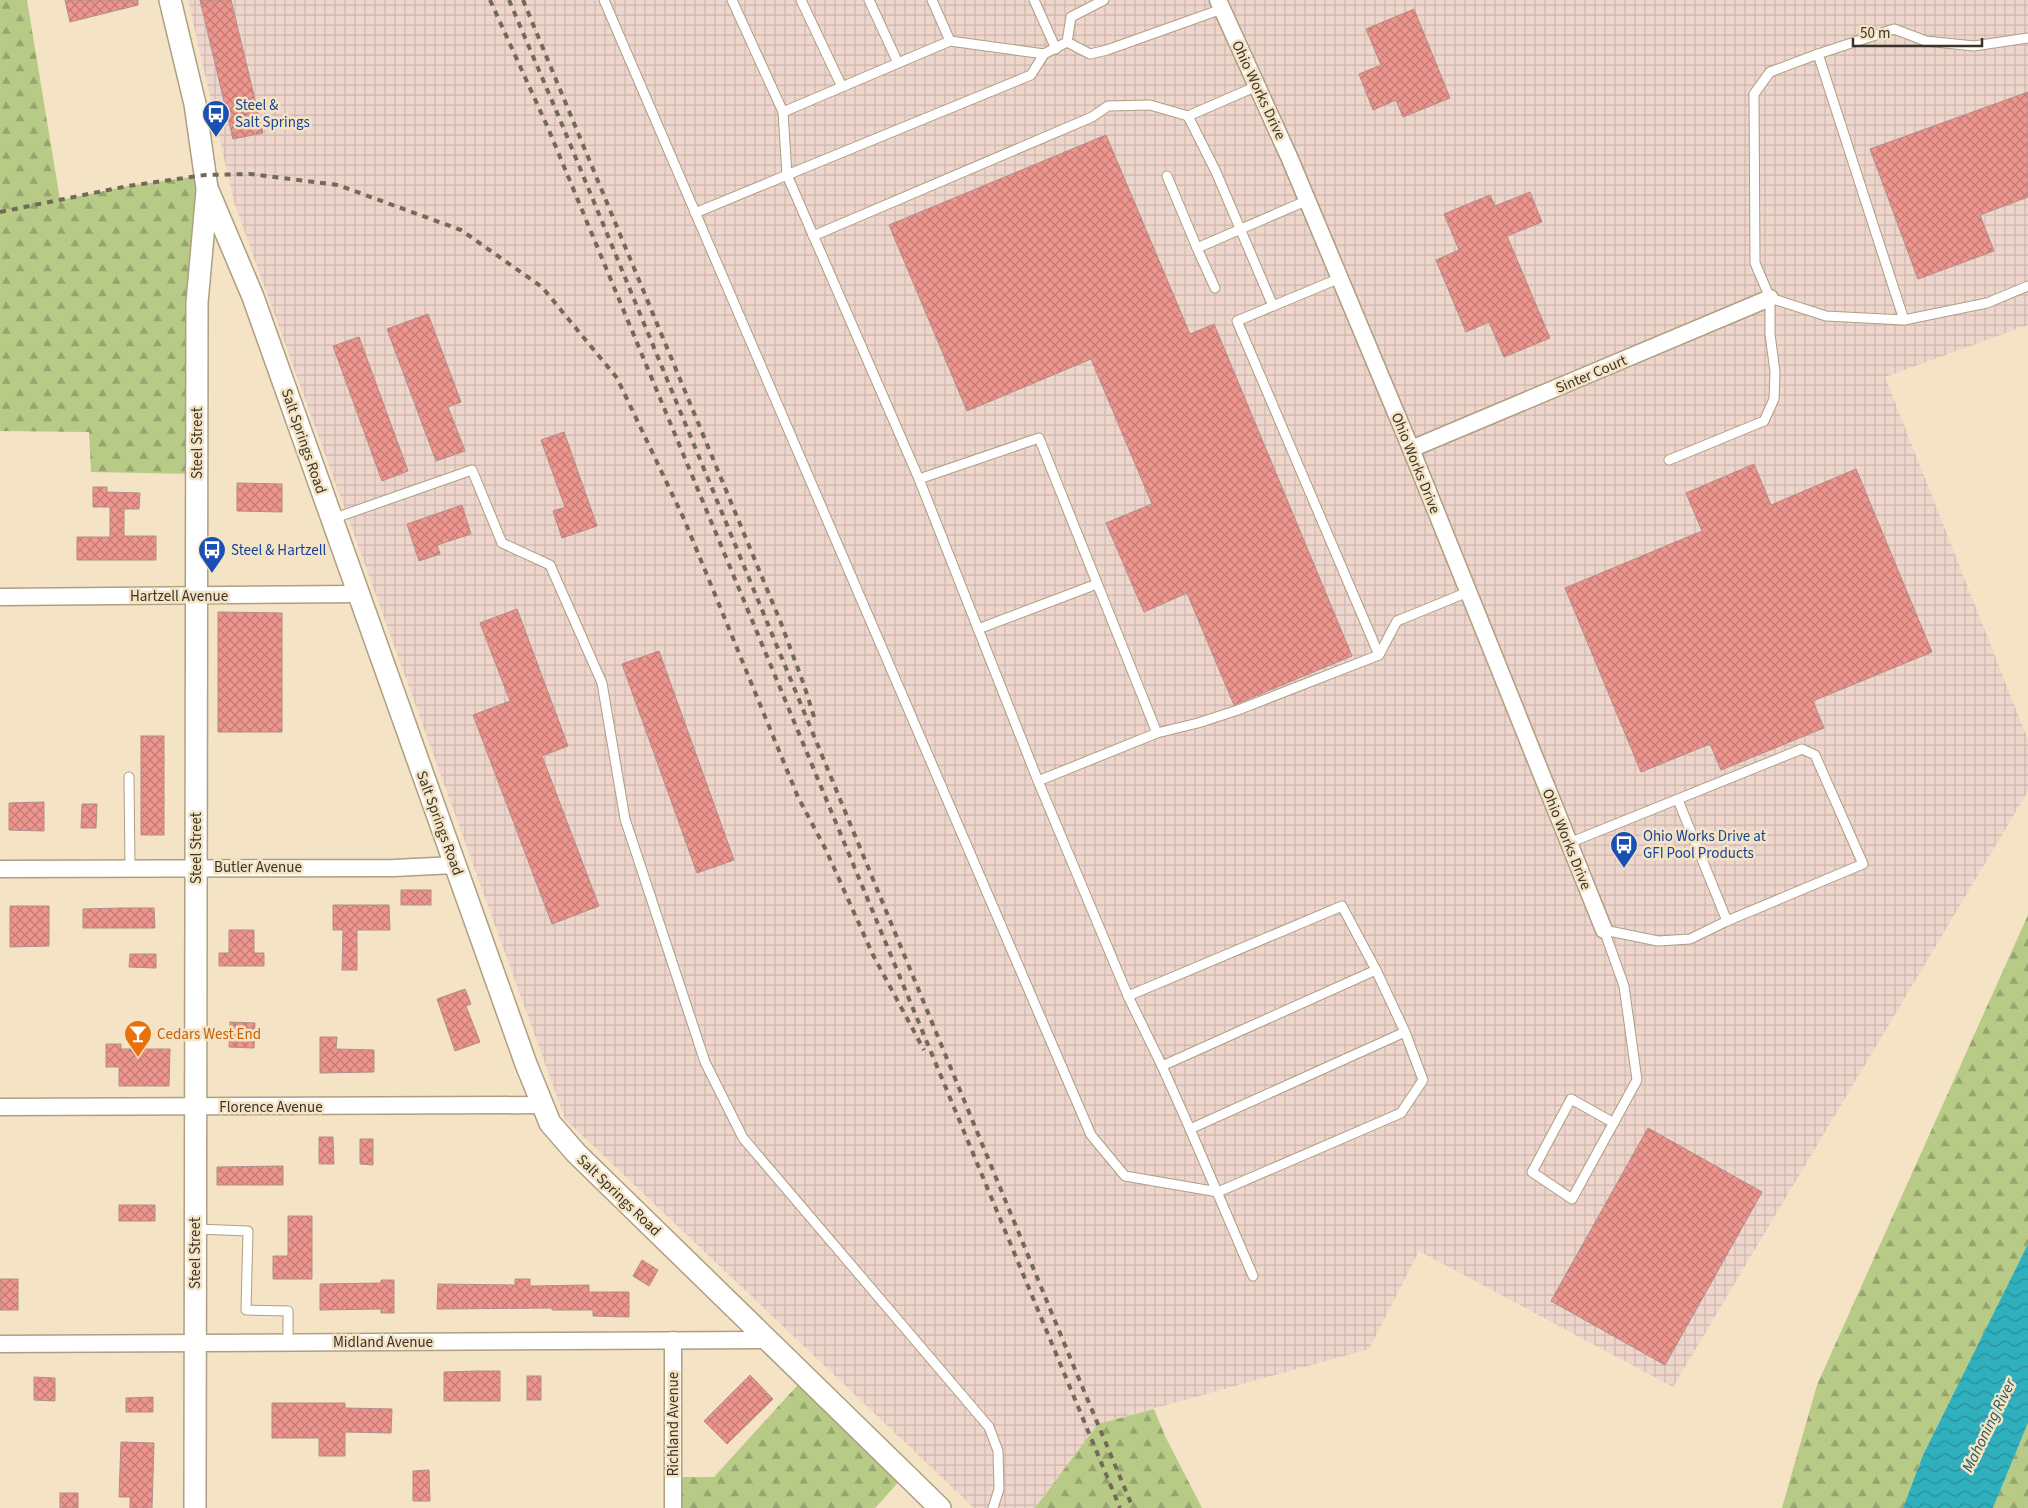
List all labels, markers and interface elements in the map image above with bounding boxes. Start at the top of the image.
scale bar [1853,15,1982,47]
text: 50 m [1860,23,1890,44]
street label: Ohio Works Drive [1226,37,1291,143]
place label: Steel & Salt Springs [235,95,310,133]
bus stop icon: Steel & Salt Springs [201,99,231,138]
street label: Sinter Court [1552,350,1630,399]
street label: Salt Springs Road [276,386,331,497]
street label: Steel Street [187,407,208,479]
street label: Ohio Works Drive [1386,410,1445,517]
bus stop icon: Steel & Hartzell [197,535,227,574]
place label: Steel & Hartzell [231,540,326,561]
street label: Hartzell Avenue [130,586,228,607]
street label: Salt Springs Road [411,768,468,878]
street label: Ohio Works Drive [1537,786,1596,893]
street label: Steel Street [186,812,207,884]
place label: Ohio Works Drive at GFI Pool Products [1643,826,1766,864]
bus stop icon: Ohio Works Drive at GFI Pool Products [1609,830,1639,869]
street label: Butler Avenue [214,857,302,878]
bar icon: Cedars West End [123,1019,153,1058]
place label: Cedars West End [157,1024,261,1045]
street label: Florence Avenue [219,1097,323,1118]
street label: Salt Springs Road [572,1150,665,1241]
street label: Steel Street [185,1217,206,1289]
street label: Midland Avenue [333,1332,433,1353]
street label: Richland Avenue [663,1372,684,1476]
water label: Mahoning River [1957,1374,2022,1476]

